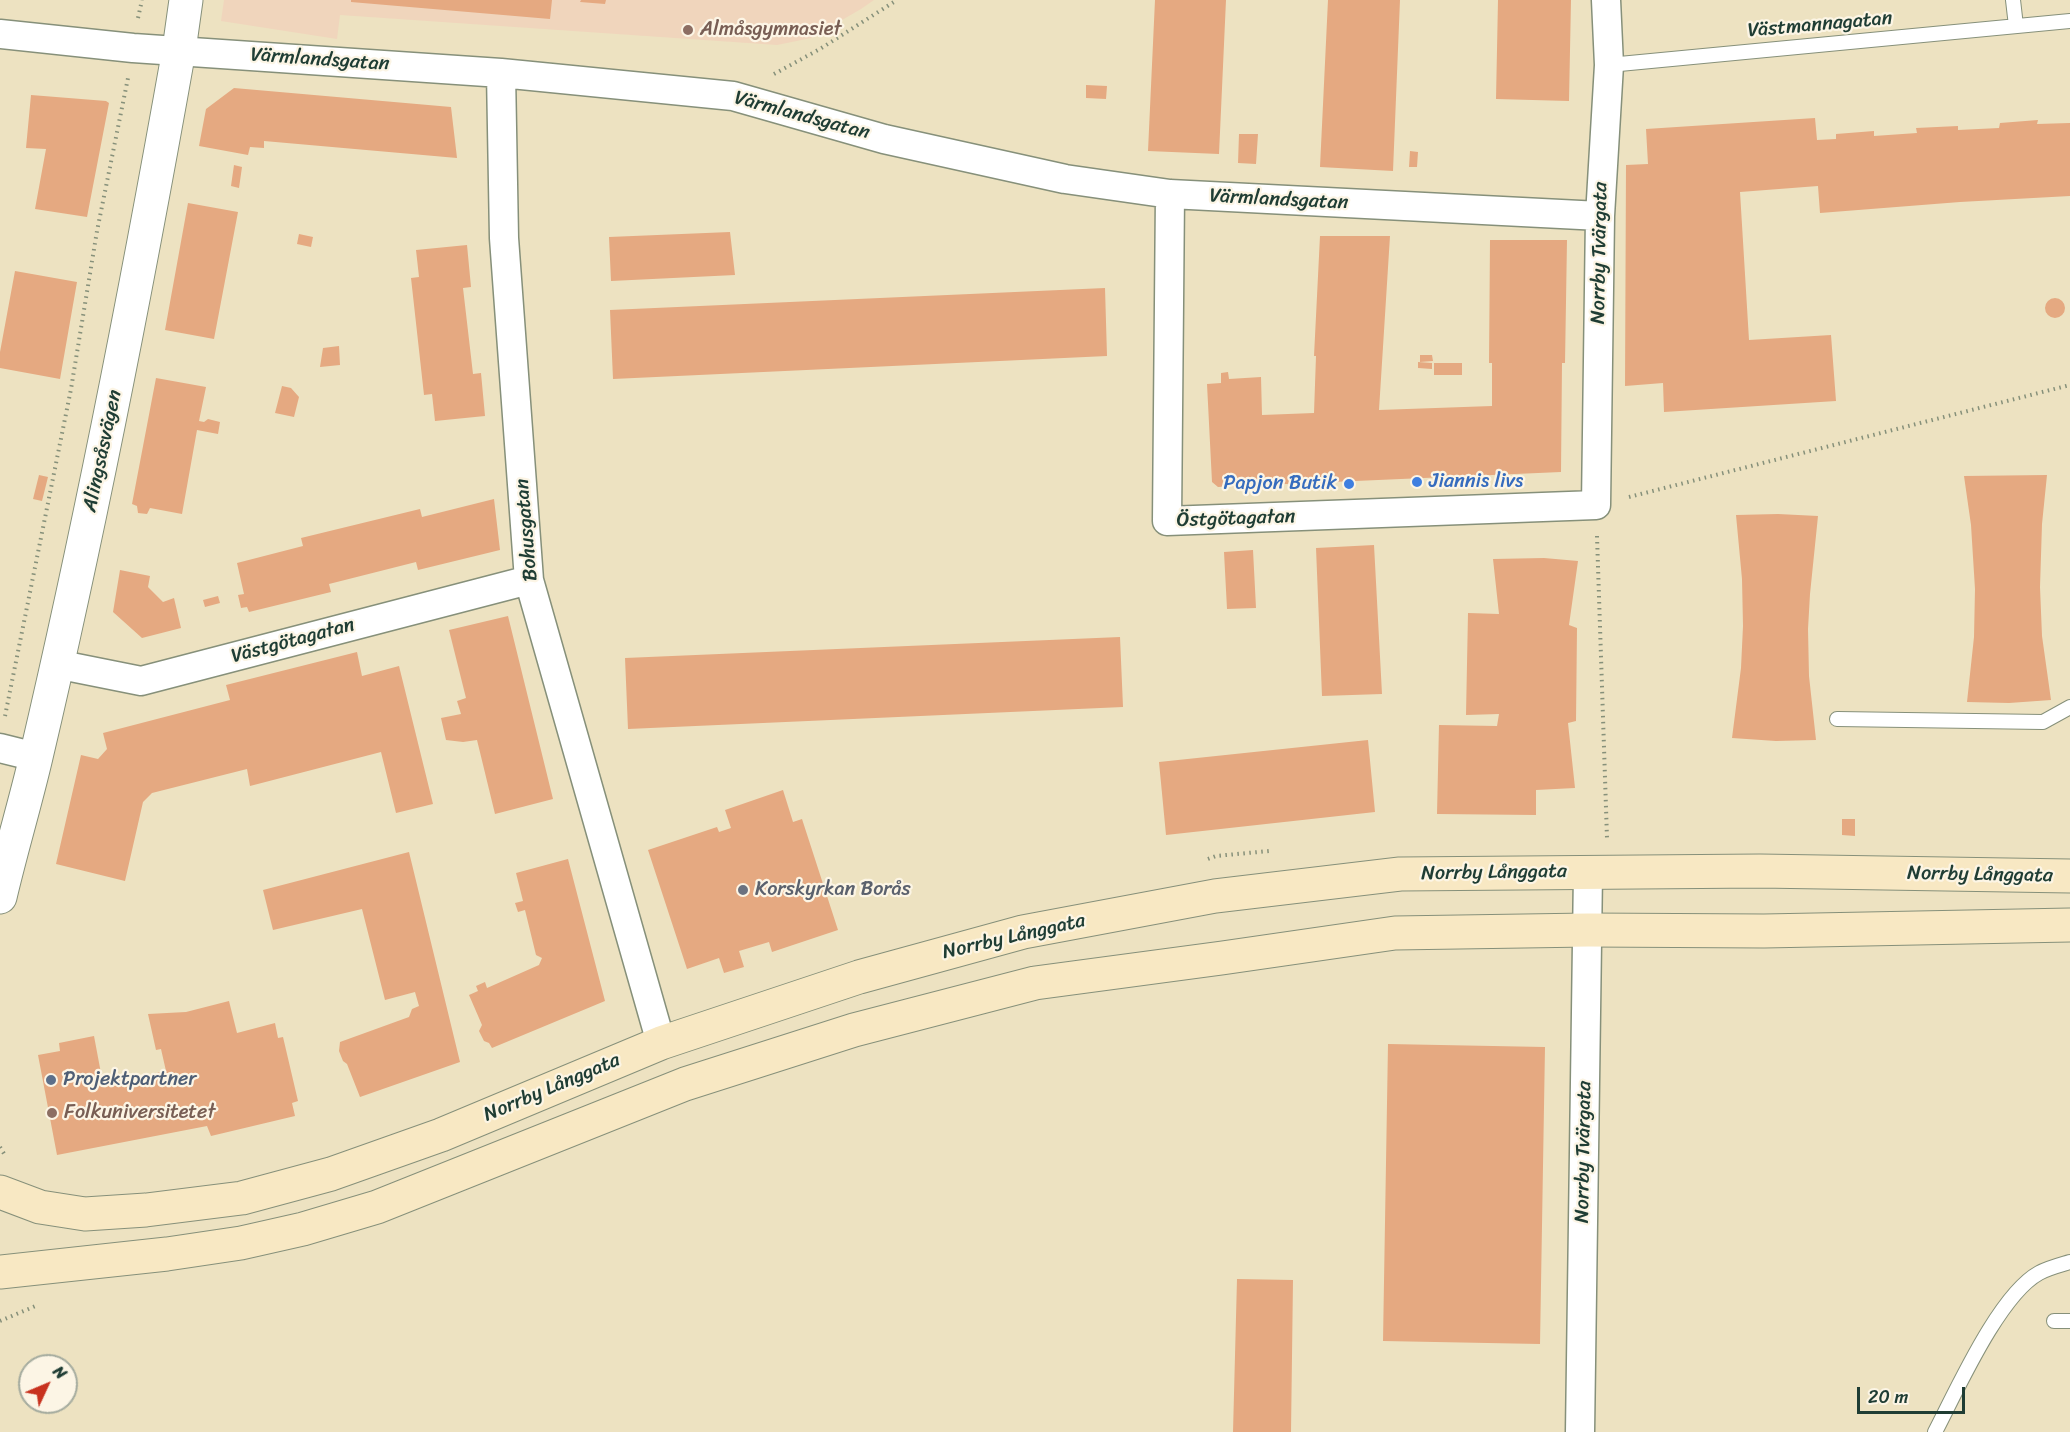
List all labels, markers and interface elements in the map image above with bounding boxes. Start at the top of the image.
street label: Västmannagatan [1747,7,1893,43]
place label: Almåsgymnasiet [700,18,841,42]
marker: Almåsgymnasiet [681,23,695,37]
street label: Värmlandsgatan [250,43,390,77]
street label: Värmlandsgatan [732,86,872,146]
street label: Norrby Tvärgata [1587,182,1613,324]
street label: Värmlandsgatan [1209,184,1349,216]
street label: Alingsåsvägen [78,388,128,514]
place label: Jiannis livs [1429,470,1523,494]
place label: Papjon Butik [1223,472,1337,496]
marker: Jiannis livs [1410,475,1424,489]
marker: Papjon Butik [1342,477,1356,491]
street label: Bohusgatan [511,478,543,582]
street label: Östgötagatan [1176,505,1296,533]
street label: Västgötagatan [229,613,357,669]
street label: Norrby Långgata [1421,860,1567,886]
street label: Norrby Långgata [1907,862,2053,888]
place label: Korskyrkan Borås [755,878,911,902]
marker: Korskyrkan Borås [736,883,750,897]
street label: Norrby Långgata [940,909,1088,965]
street label: Norrby Långgata [480,1048,624,1128]
place label: Projektpartner [63,1068,196,1092]
marker: Projektpartner [44,1073,58,1087]
street label: Norrby Tvärgata [1571,1081,1597,1223]
place label: Folkuniversitetet [64,1101,215,1125]
marker: Folkuniversitetet [45,1106,59,1120]
north arrow [18,1354,78,1414]
text: N [46,1358,74,1387]
scale bar [1860,1375,1968,1413]
text: 20 m [1868,1381,1908,1413]

